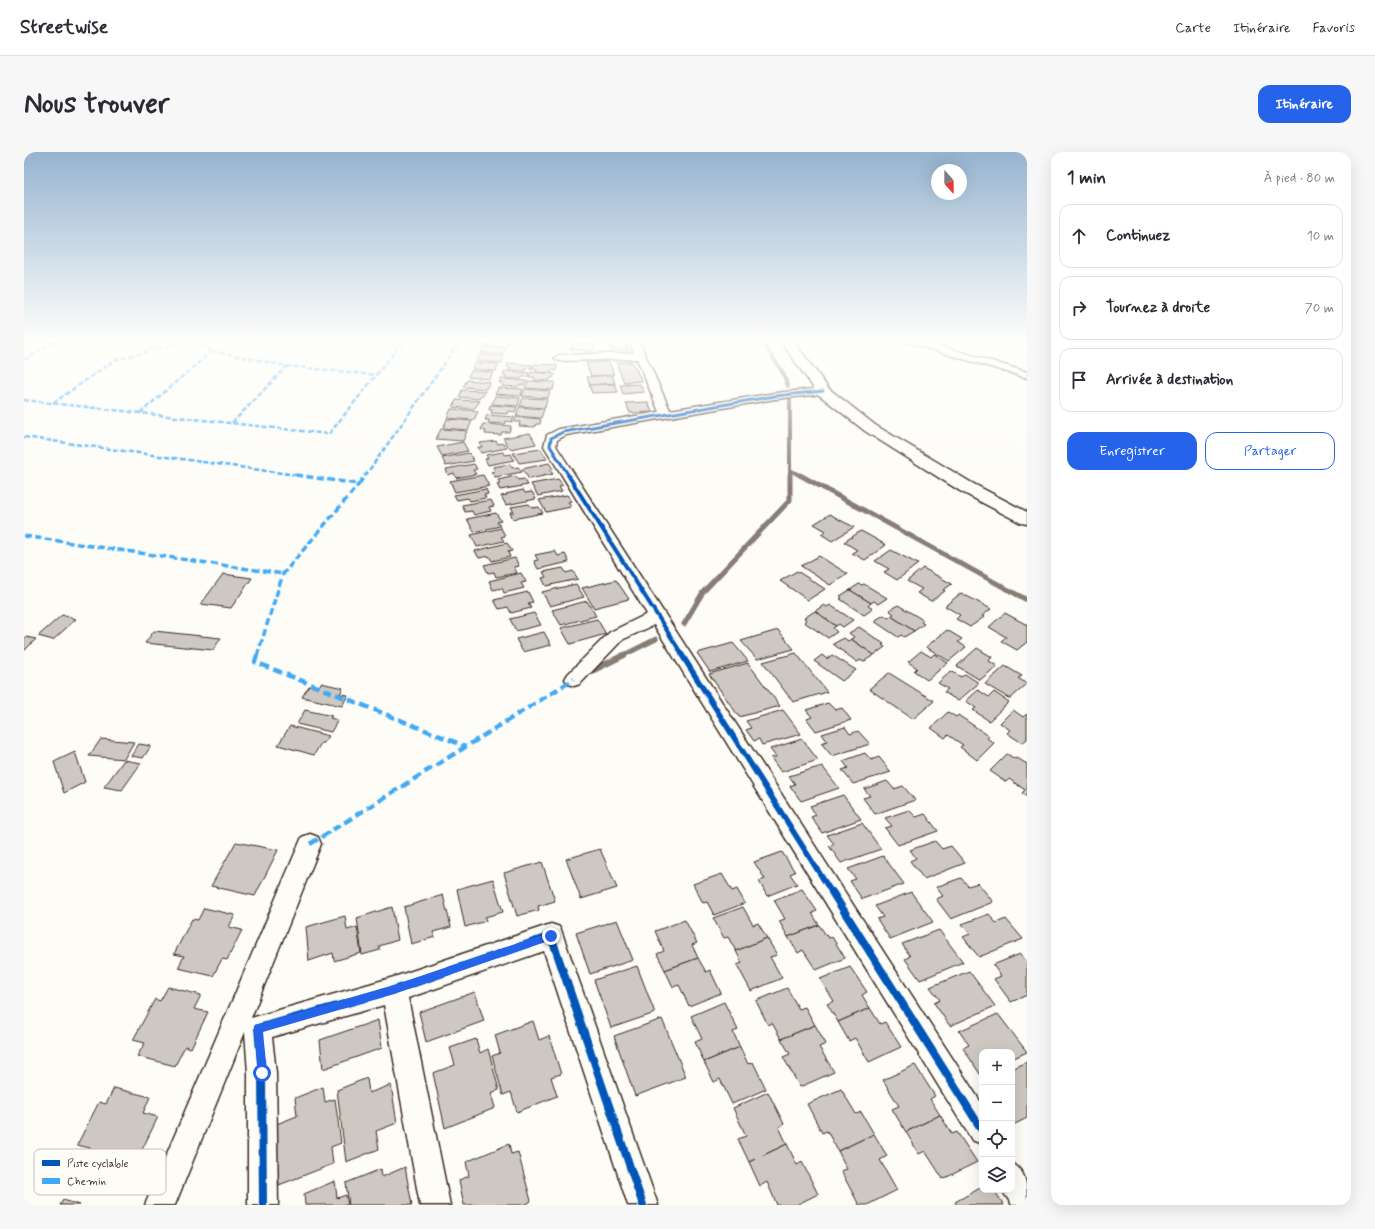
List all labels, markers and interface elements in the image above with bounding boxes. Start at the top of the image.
text: Streetwise [20,15,108,40]
text: Carte [1175,19,1211,37]
text: Itinéraire [1233,19,1290,37]
text: Favoris [1312,19,1355,37]
button: Itinéraire [1258,85,1351,123]
text: Nous trouver [24,86,169,123]
north arrow [931,164,967,200]
text: 1 min [1067,167,1106,189]
text: À pied · 80 m [1264,170,1335,187]
icon: ahead [1068,225,1090,247]
text: Continuez [1106,226,1170,246]
text: 10 m [1307,228,1334,245]
icon: right [1068,297,1090,319]
text: Tournez à droite [1106,298,1210,318]
text: 70 m [1305,300,1334,317]
icon: arrive [1068,369,1090,391]
text: Arrivée à destination [1106,370,1233,390]
button: Enregistrer [1067,432,1197,470]
button: Partager [1205,432,1335,470]
route end [542,927,560,945]
map controls [979,1049,1015,1193]
button: + [979,1049,1015,1085]
route start [253,1064,271,1082]
button: − [979,1085,1015,1121]
button: locate [979,1121,1015,1157]
legend [34,1149,166,1195]
text: Piste cyclable [67,1157,128,1171]
button: layers [979,1157,1015,1193]
text: Chemin [67,1175,106,1189]

